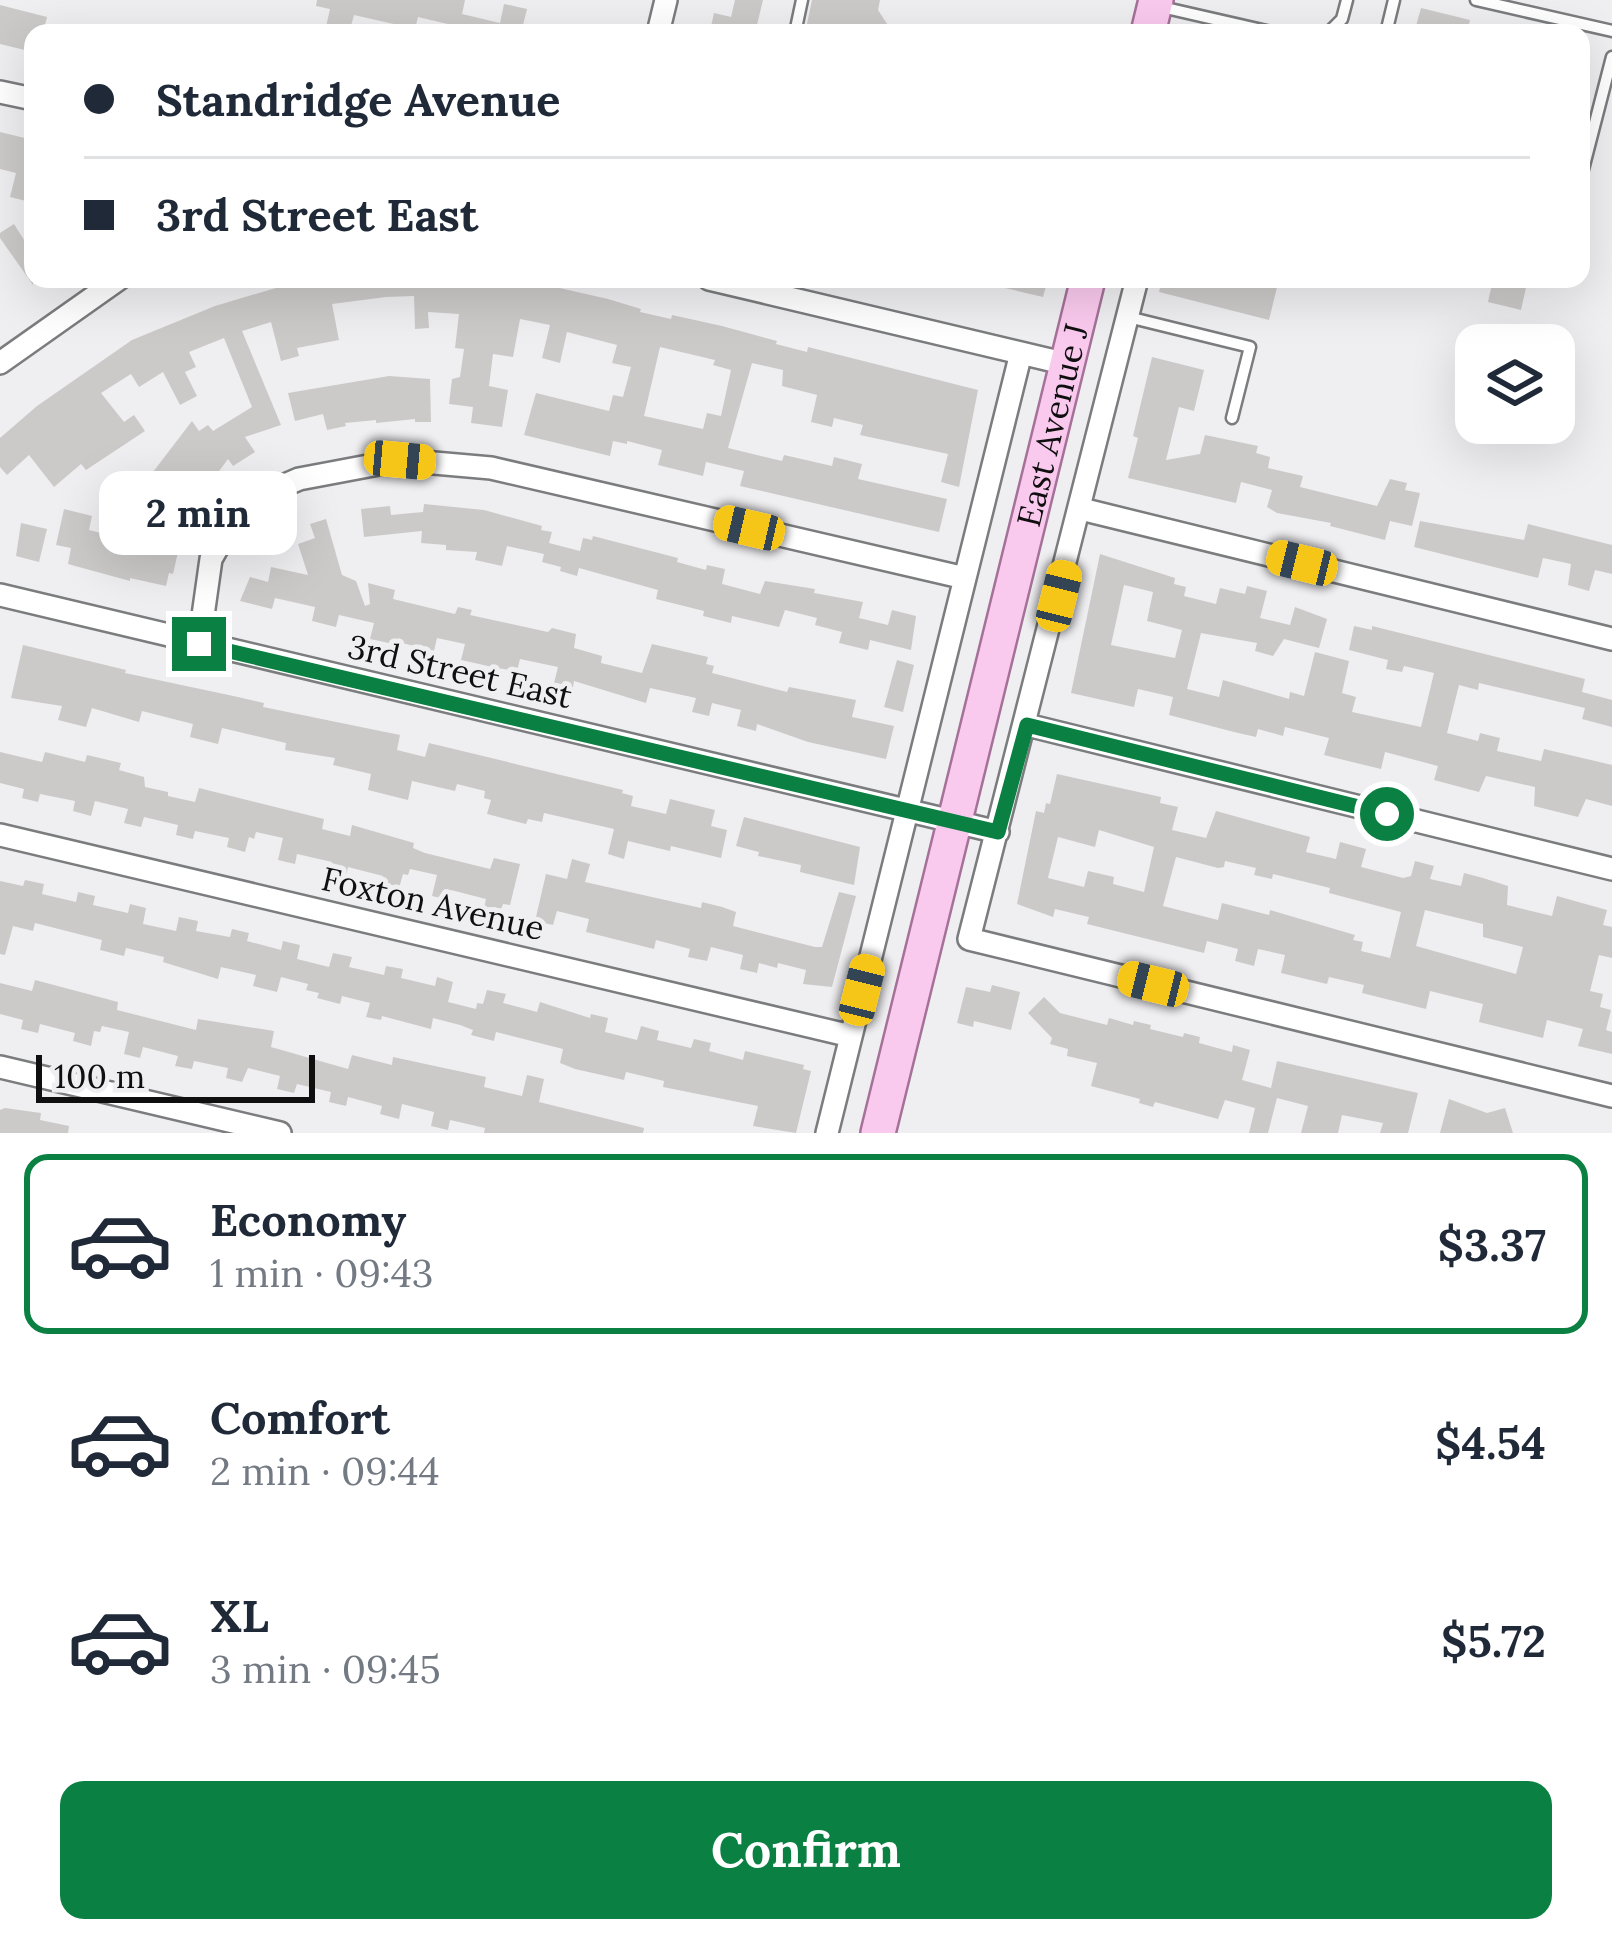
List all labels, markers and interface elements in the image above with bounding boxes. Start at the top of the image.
text: Standridge Avenue [156,71,560,128]
text: 3rd Street East [156,186,478,243]
street label: East Avenue J [1007,319,1097,531]
map controls [1455,324,1575,444]
button: layers [1455,324,1575,444]
car [363,439,437,481]
callout: 2 min [100,470,298,554]
text: 2 min [146,488,250,538]
car [710,502,788,554]
car [1263,537,1341,589]
car [1033,557,1085,635]
route end [172,617,226,671]
street label: 3rd Street East [344,625,576,717]
route start [1360,787,1414,841]
street label: Foxton Avenue [318,857,548,949]
car [836,951,888,1029]
car [1114,958,1192,1010]
scale bar [36,1049,315,1102]
text: 100 m [54,1055,145,1097]
icon: car [66,1190,174,1298]
text: Economy [210,1191,406,1248]
text: $3.37 [1438,1216,1546,1273]
text: 1 min · 09:43 [210,1248,434,1298]
icon: car [66,1388,174,1496]
text: Comfort [210,1389,390,1446]
text: $4.54 [1435,1414,1546,1471]
text: 2 min · 09:44 [210,1446,440,1496]
icon: car [66,1586,174,1694]
text: XL [210,1587,269,1644]
text: $5.72 [1441,1612,1546,1669]
text: 3 min · 09:45 [210,1644,441,1694]
button: Confirm [60,1781,1552,1919]

